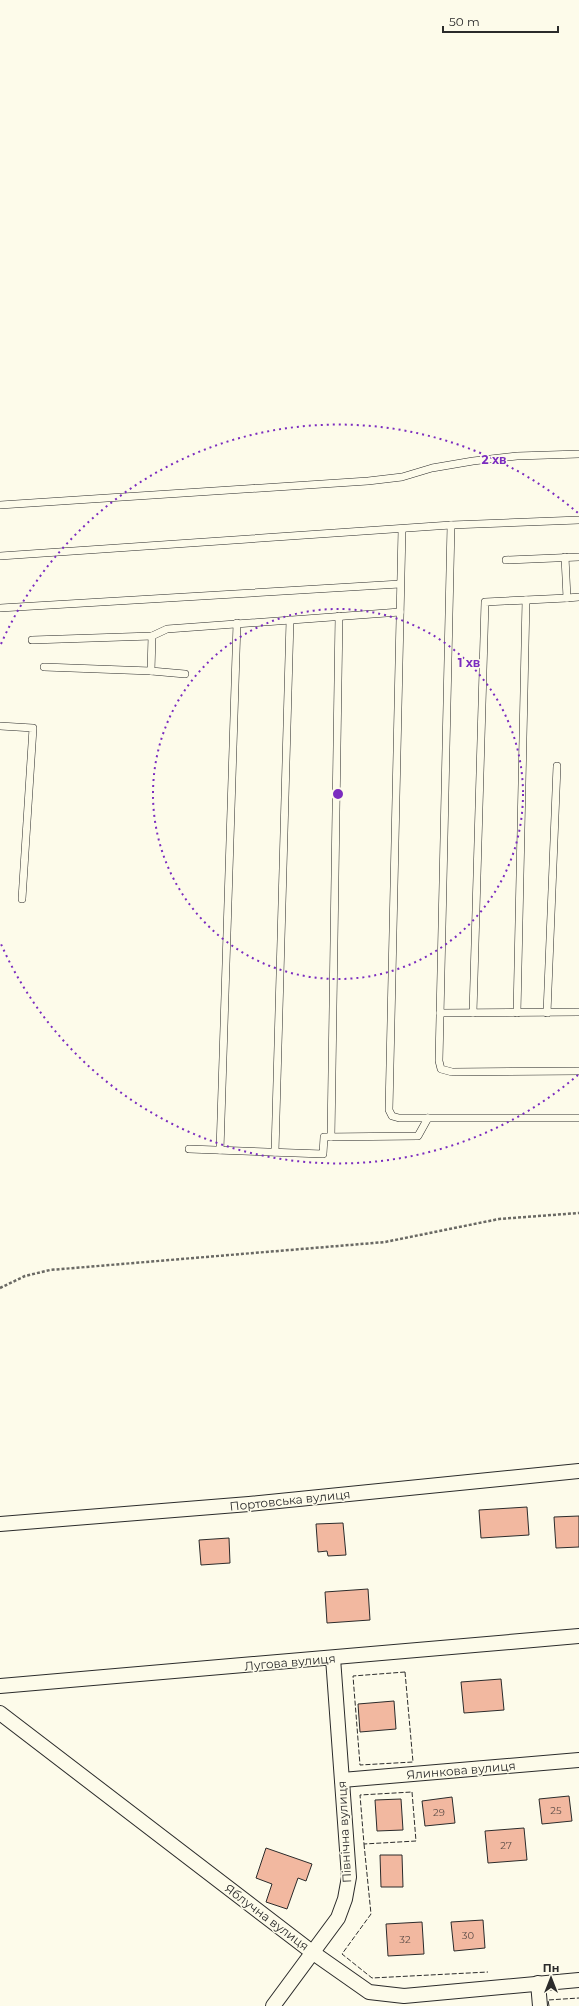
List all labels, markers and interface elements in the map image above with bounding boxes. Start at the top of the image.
scale bar [443,8,558,34]
text: 50 m [449,14,480,29]
text: 2 хв [481,452,507,467]
text: 1 хв [458,655,480,670]
centre of rings [331,787,345,801]
street label: Портовська вулиця [229,1486,351,1514]
street label: Лугова вулиця [244,1651,336,1673]
street label: Ялинкова вулиця [406,1758,516,1782]
street label: Північна вулиця [334,1781,354,1883]
house number: 25 [550,1804,562,1817]
house number: 29 [433,1806,445,1819]
house number: 27 [500,1839,512,1852]
street label: Яблучна вулиця [222,1880,312,1954]
house number: 30 [462,1929,475,1942]
house number: 32 [399,1933,411,1946]
north arrow [531,1958,571,1998]
text: Пн [543,1961,559,1975]

